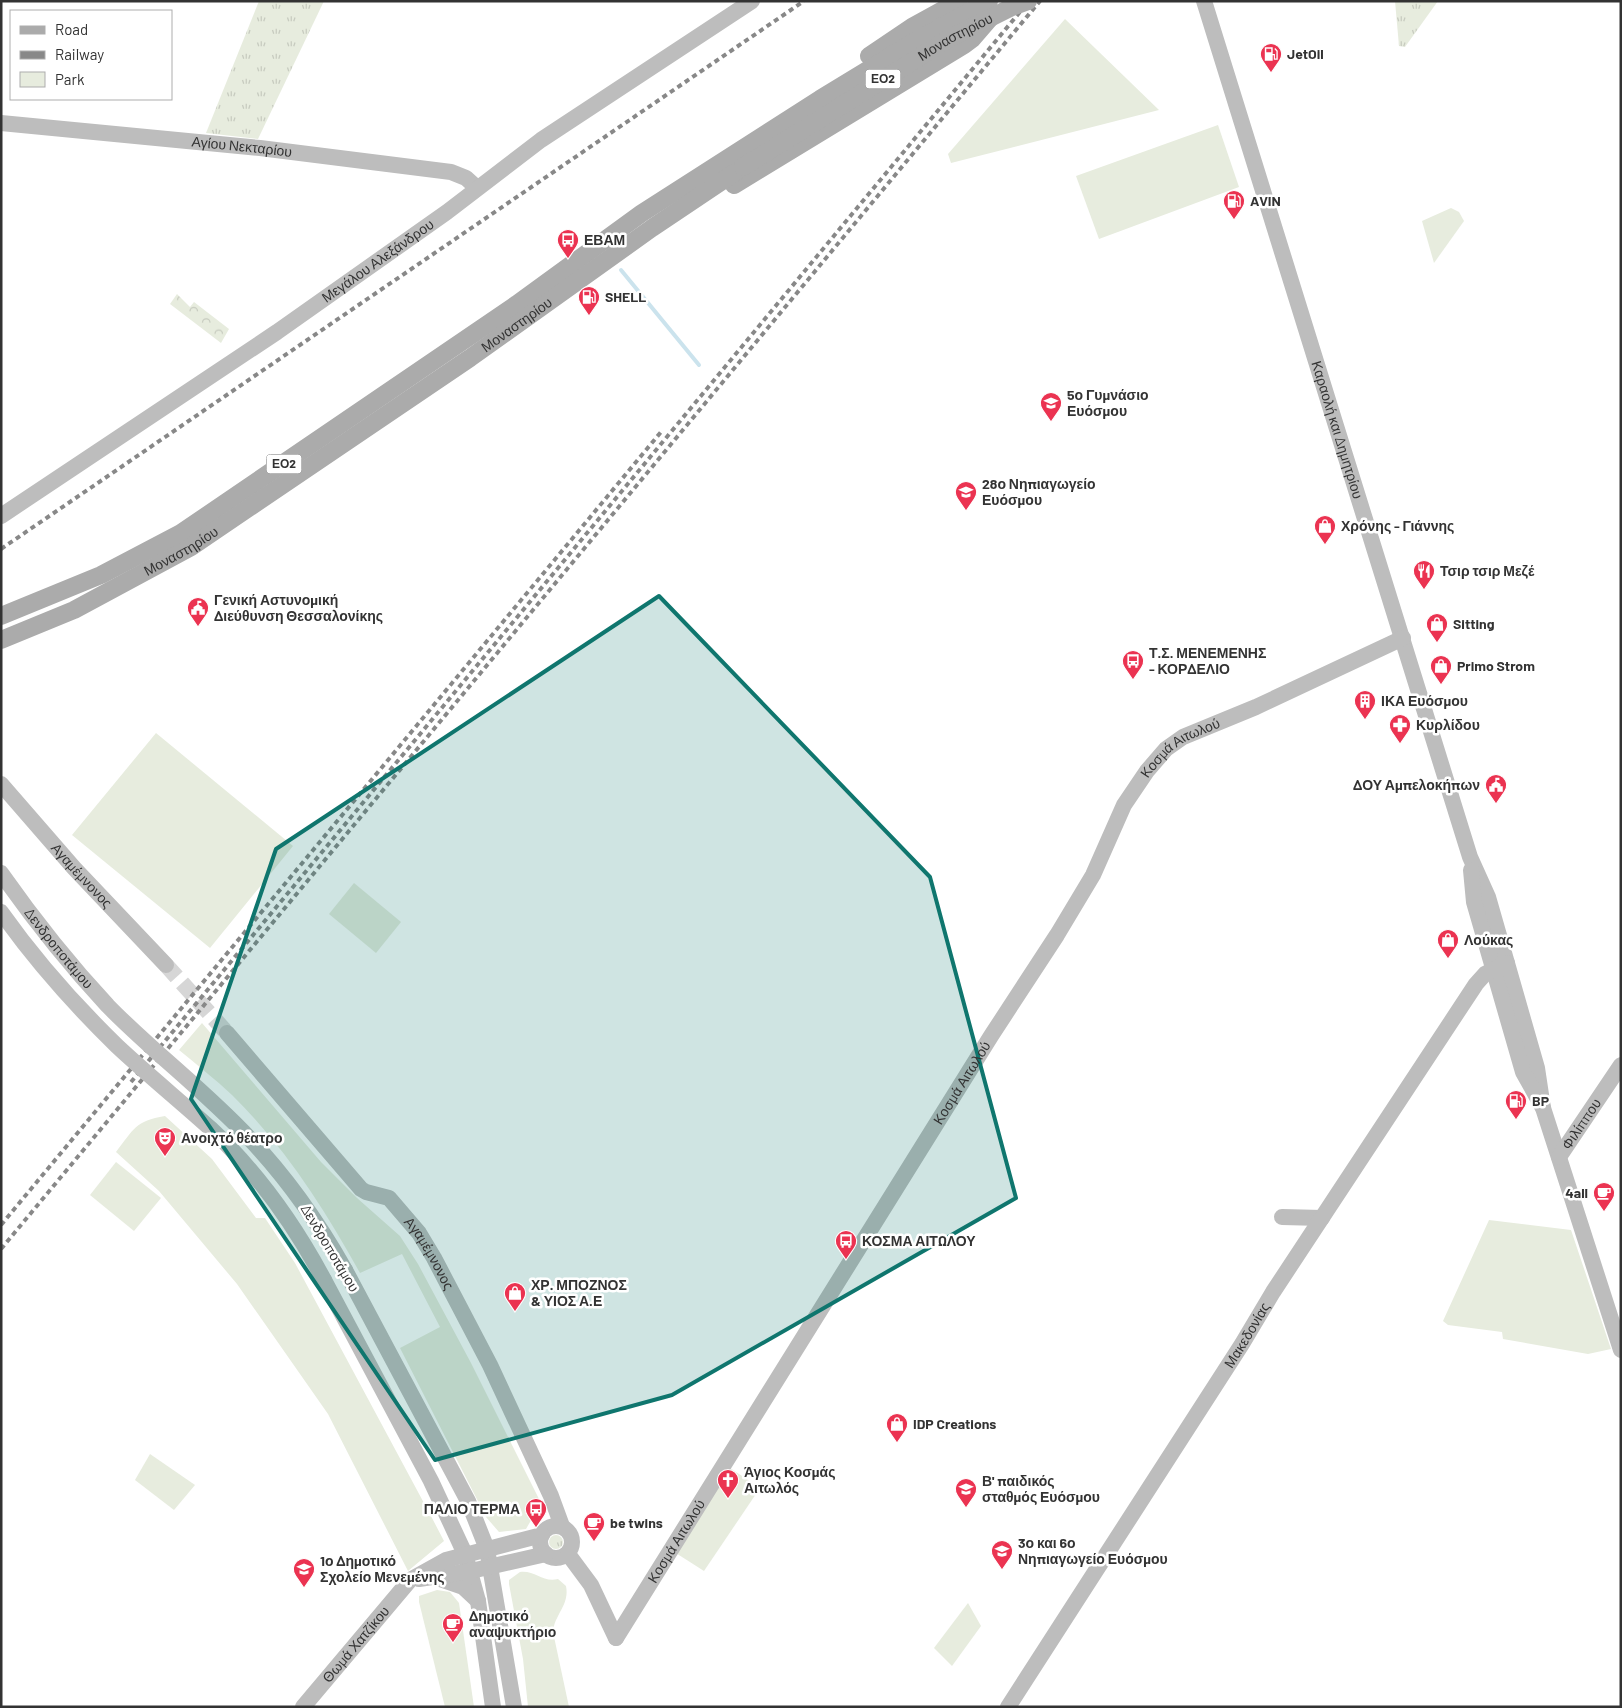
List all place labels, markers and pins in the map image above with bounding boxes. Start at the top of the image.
fuel station icon: JetOil [1259,42,1283,73]
place label: JetOil [1287,45,1324,62]
fuel station icon: AVIN [1222,189,1246,220]
place label: AVIN [1250,192,1281,209]
bus stop icon: ΕΒΑΜ [556,228,580,259]
place label: ΕΒΑΜ [584,231,625,248]
fuel station icon: SHELL [577,285,601,316]
place label: SHELL [605,288,646,305]
place label: 5ο Γυμνάσιο Ευόσμου [1067,386,1149,419]
school or university icon: 5ο Γυμνάσιο Ευόσμου [1039,391,1063,422]
place label: 28ο Νηπιαγωγείο Ευόσμου [982,475,1096,508]
school or university icon: 28ο Νηπιαγωγείο Ευόσμου [954,480,978,511]
shop icon: Χρόνης - Γιάννης [1313,514,1337,545]
place label: Χρόνης - Γιάννης [1341,517,1454,534]
restaurant icon: Τσιρ τσιρ Μεζέ [1412,559,1436,590]
place label: Τσιρ τσιρ Μεζέ [1440,562,1535,579]
place label: Γενική Αστυνομική Διεύθυνση Θεσσαλονίκης [214,591,383,624]
public building icon: Γενική Αστυνομική Διεύθυνση Θεσσαλονίκης [186,596,210,627]
shop icon: Sitting [1425,612,1449,643]
place label: Sitting [1453,615,1495,632]
place label: Τ.Σ. ΜΕΝΕΜΕΝΗΣ - ΚΟΡΔΕΛΙΟ [1149,644,1266,677]
bus stop icon: Τ.Σ. ΜΕΝΕΜΕΝΗΣ - ΚΟΡΔΕΛΙΟ [1121,649,1145,680]
shop icon: Primo Strom [1429,654,1453,685]
place label: Primo Strom [1457,657,1535,674]
building icon: ΙΚΑ Ευόσμου [1353,689,1377,720]
place label: ΙΚΑ Ευόσμου [1381,692,1468,709]
pharmacy icon: Κυρλίδου [1388,713,1412,744]
place label: Κυρλίδου [1416,716,1480,733]
public building icon: ΔΟΥ Αμπελοκήπων [1484,773,1508,804]
place label: ΔΟΥ Αμπελοκήπων [1353,776,1480,793]
shop icon: Λούκας [1436,928,1460,959]
place label: Λούκας [1464,931,1513,948]
fuel station icon: BP [1504,1089,1528,1120]
place label: BP [1532,1092,1549,1109]
theatre icon: Ανοιχτό θέατρο [153,1126,177,1157]
place label: Ανοιχτό θέατρο [181,1129,282,1146]
cafe icon: 4all [1592,1181,1616,1212]
place label: 4all [1565,1184,1588,1201]
bus stop icon: ΚΟΣΜΑ ΑΙΤΩΛΟΥ [834,1229,858,1260]
place label: ΚΟΣΜΑ ΑΙΤΩΛΟΥ [862,1232,976,1249]
place label: ΧΡ. ΜΠΟΖΝΟΣ & ΥΙΟΣ Α.Ε [531,1276,627,1309]
shop icon: ΧΡ. ΜΠΟΖΝΟΣ & ΥΙΟΣ Α.Ε [503,1281,527,1312]
shop icon: IDP Creations [885,1412,909,1443]
place label: IDP Creations [913,1415,996,1432]
place label: Άγιος Κοσμάς Αιτωλός [744,1463,835,1496]
church icon: Άγιος Κοσμάς Αιτωλός [716,1468,740,1499]
place label: Β' παιδικός σταθμός Ευόσμου [982,1472,1100,1505]
school or university icon: Β' παιδικός σταθμός Ευόσμου [954,1477,978,1508]
bus stop icon: ΠΑΛΙΟ ΤΕΡΜΑ [524,1497,548,1528]
place label: ΠΑΛΙΟ ΤΕΡΜΑ [424,1500,520,1517]
cafe icon: be twins [582,1511,606,1542]
place label: be twins [610,1514,663,1531]
place label: 3ο και 6ο Νηπιαγωγείο Ευόσμου [1018,1534,1168,1567]
school or university icon: 3ο και 6ο Νηπιαγωγείο Ευόσμου [990,1539,1014,1570]
place label: 1ο Δημοτικό Σχολείο Μενεμένης [320,1552,445,1585]
school or university icon: 1ο Δημοτικό Σχολείο Μενεμένης [292,1557,316,1588]
place label: Δημοτικό αναψυκτήριο [469,1607,556,1640]
cafe icon: Δημοτικό αναψυκτήριο [441,1612,465,1643]

